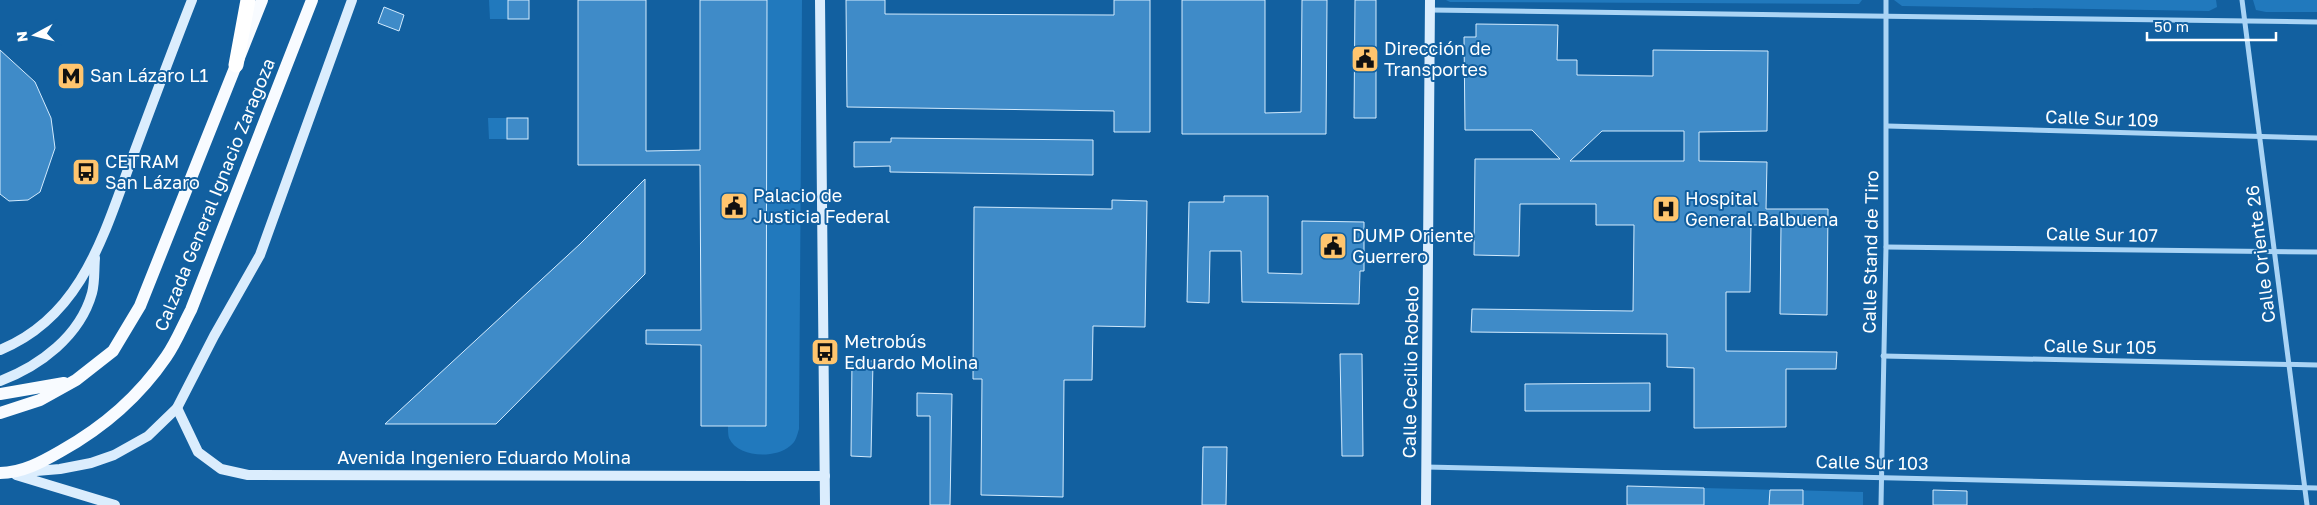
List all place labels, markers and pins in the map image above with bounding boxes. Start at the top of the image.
place label: Dirección de Transportes [1384,37,1491,80]
public building icon: Dirección de Transportes [1350,44,1380,74]
metro station icon: San Lázaro L1 [56,61,86,91]
place label: San Lázaro L1 [90,64,209,86]
place label: CETRAM San Lázaro [105,150,200,193]
bus stop icon: CETRAM San Lázaro [71,157,101,187]
place label: Palacio de Justicia Federal [753,184,890,227]
place label: Hospital General Balbuena [1685,187,1839,230]
public building icon: Palacio de Justicia Federal [719,191,749,221]
hospital icon: Hospital General Balbuena [1651,194,1681,224]
place label: DUMP Oriente Guerrero [1352,224,1474,267]
public building icon: DUMP Oriente Guerrero [1318,231,1348,261]
place label: Metrobús Eduardo Molina [844,330,978,373]
bus stop icon: Metrobús Eduardo Molina [810,337,840,367]

